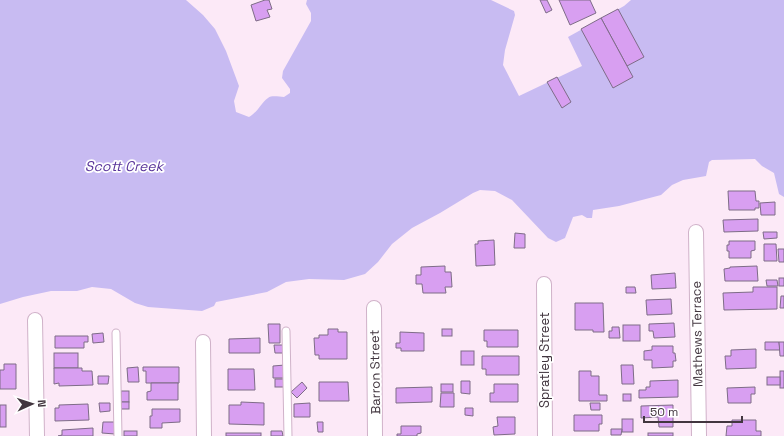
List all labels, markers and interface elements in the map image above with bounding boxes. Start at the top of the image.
water label: Scott Creek [85,157,165,175]
street label: Mathews Terrace [688,281,706,387]
street label: Spratley Street [536,312,553,408]
street label: Barron Street [366,329,384,415]
north arrow [12,384,52,424]
scale bar [644,398,742,424]
text: N [35,399,49,408]
text: 50 m [650,404,678,420]

